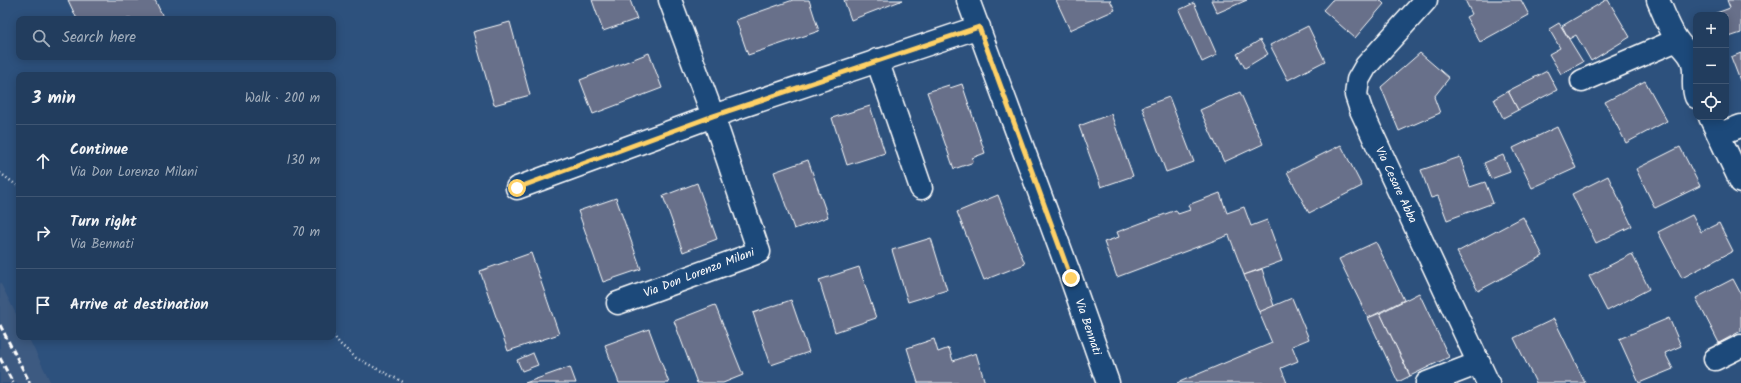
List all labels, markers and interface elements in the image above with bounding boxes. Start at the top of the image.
map controls [1693,12,1729,120]
button: + [1693,12,1729,48]
search box [16,16,336,60]
text: Search here [62,26,136,50]
icon: search [30,27,52,49]
button: − [1693,48,1729,84]
button: locate [1693,84,1729,120]
text: 3 min [32,85,76,112]
text: Walk · 200 m [245,88,320,109]
text: Continue [70,138,128,162]
street label: Via Cesare Abba [1370,144,1422,227]
icon: ahead [32,150,54,172]
text: 130 m [286,150,320,171]
text: Via Don Lorenzo Milani [70,162,197,183]
route start [508,179,526,197]
text: Turn right [70,210,137,234]
icon: right [32,222,54,244]
text: 70 m [292,222,320,243]
text: Via Bennati [70,234,134,255]
street label: Via Don Lorenzo Milani [641,243,758,303]
route end [1062,269,1080,287]
text: Arrive at destination [70,293,209,317]
icon: arrive [32,294,54,316]
street label: Via Bennati [1069,296,1107,359]

